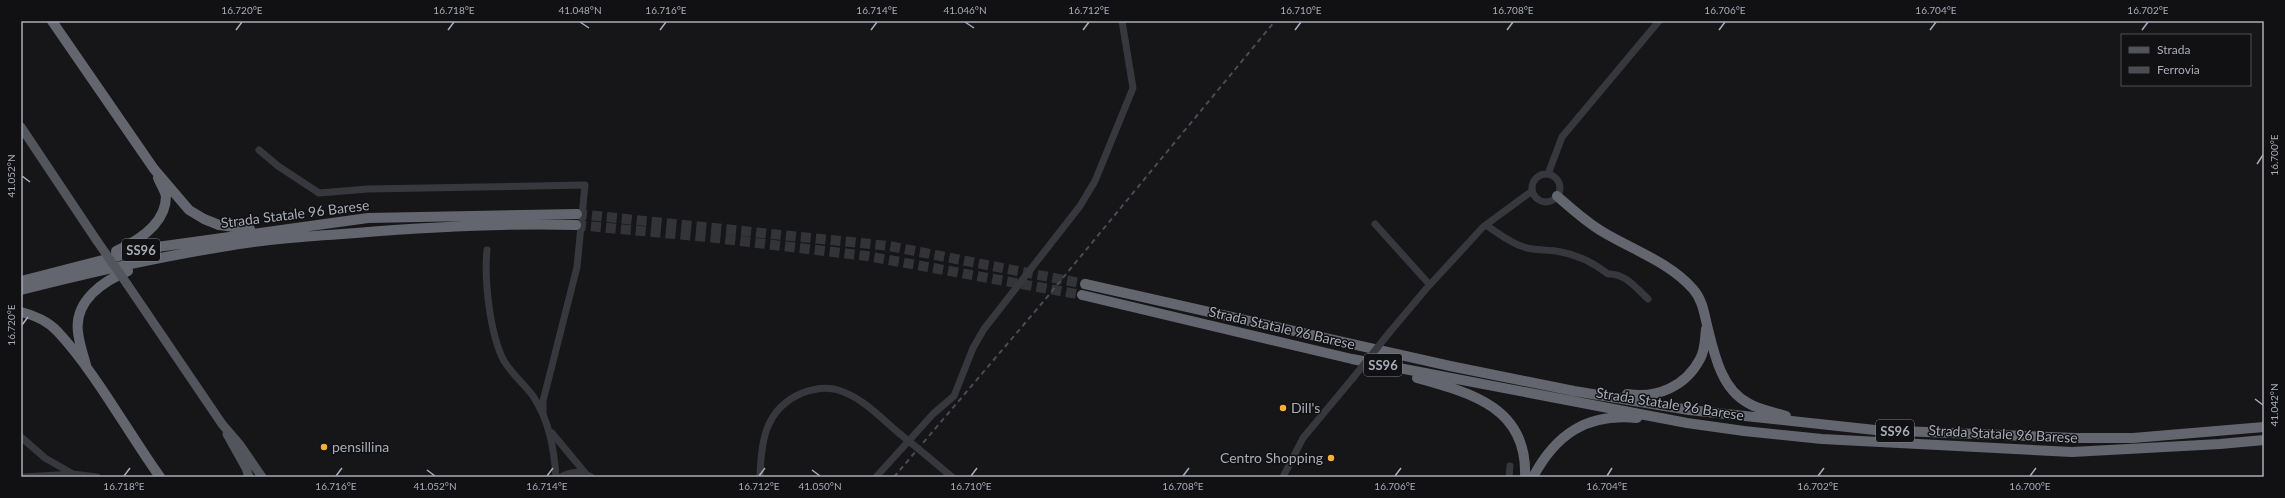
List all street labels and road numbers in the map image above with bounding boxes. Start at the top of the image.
street label: Strada Statale 96 Barese [220,196,370,231]
road number: SS96 [122,239,160,261]
street label: Strada Statale 96 Barese [1207,302,1357,353]
road number: SS96 [1364,354,1402,376]
street label: Strada Statale 96 Barese [1595,383,1745,424]
road number: SS96 [1876,420,1914,442]
street label: Strada Statale 96 Barese [1928,421,2078,446]

